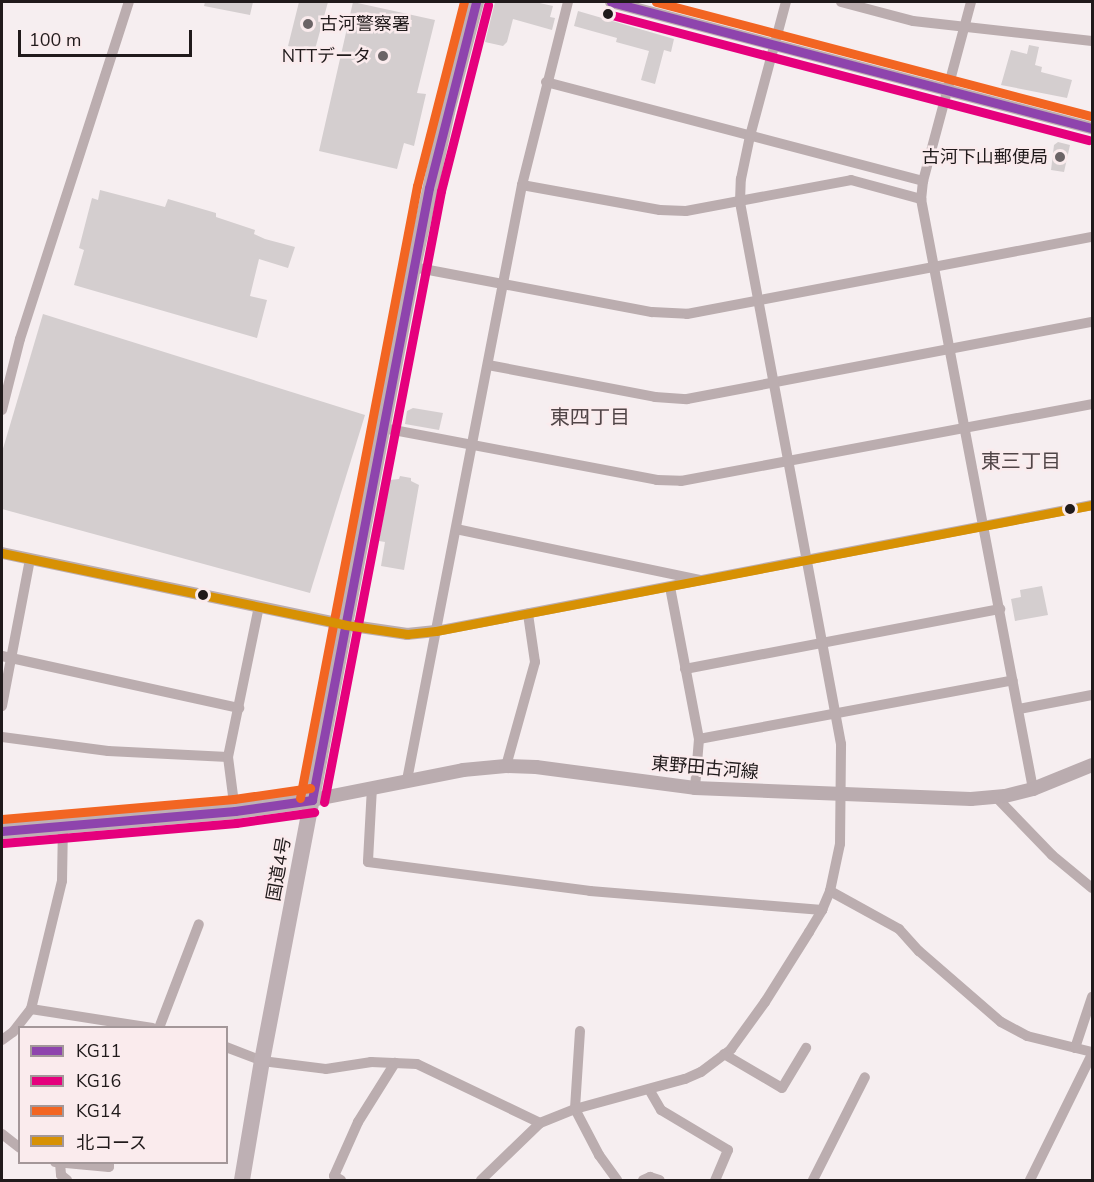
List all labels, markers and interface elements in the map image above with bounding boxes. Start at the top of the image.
unlabelled marker [602,8,614,20]
place label: 古河警察署 [320,13,410,35]
marker: 古河警察署 [301,17,315,31]
scale bar [21,18,195,56]
text: 100 m [29,28,81,52]
place label: NTTデータ [282,45,371,67]
marker: NTTデータ [376,49,390,63]
place label: 古河下山郵便局 [922,146,1048,168]
marker: 古河下山郵便局 [1053,150,1067,164]
district label: 東四丁目 [550,405,630,429]
district label: 東三丁目 [981,449,1061,473]
unlabelled marker [1064,503,1076,515]
unlabelled marker [197,589,209,601]
street label: 東野田古河線 [650,753,760,783]
street label: 国道4号 [263,835,295,903]
legend [18,1026,228,1164]
text: KG11 [76,1039,121,1063]
text: KG16 [76,1069,121,1093]
text: KG14 [76,1099,121,1123]
text: 北コース [76,1131,147,1155]

